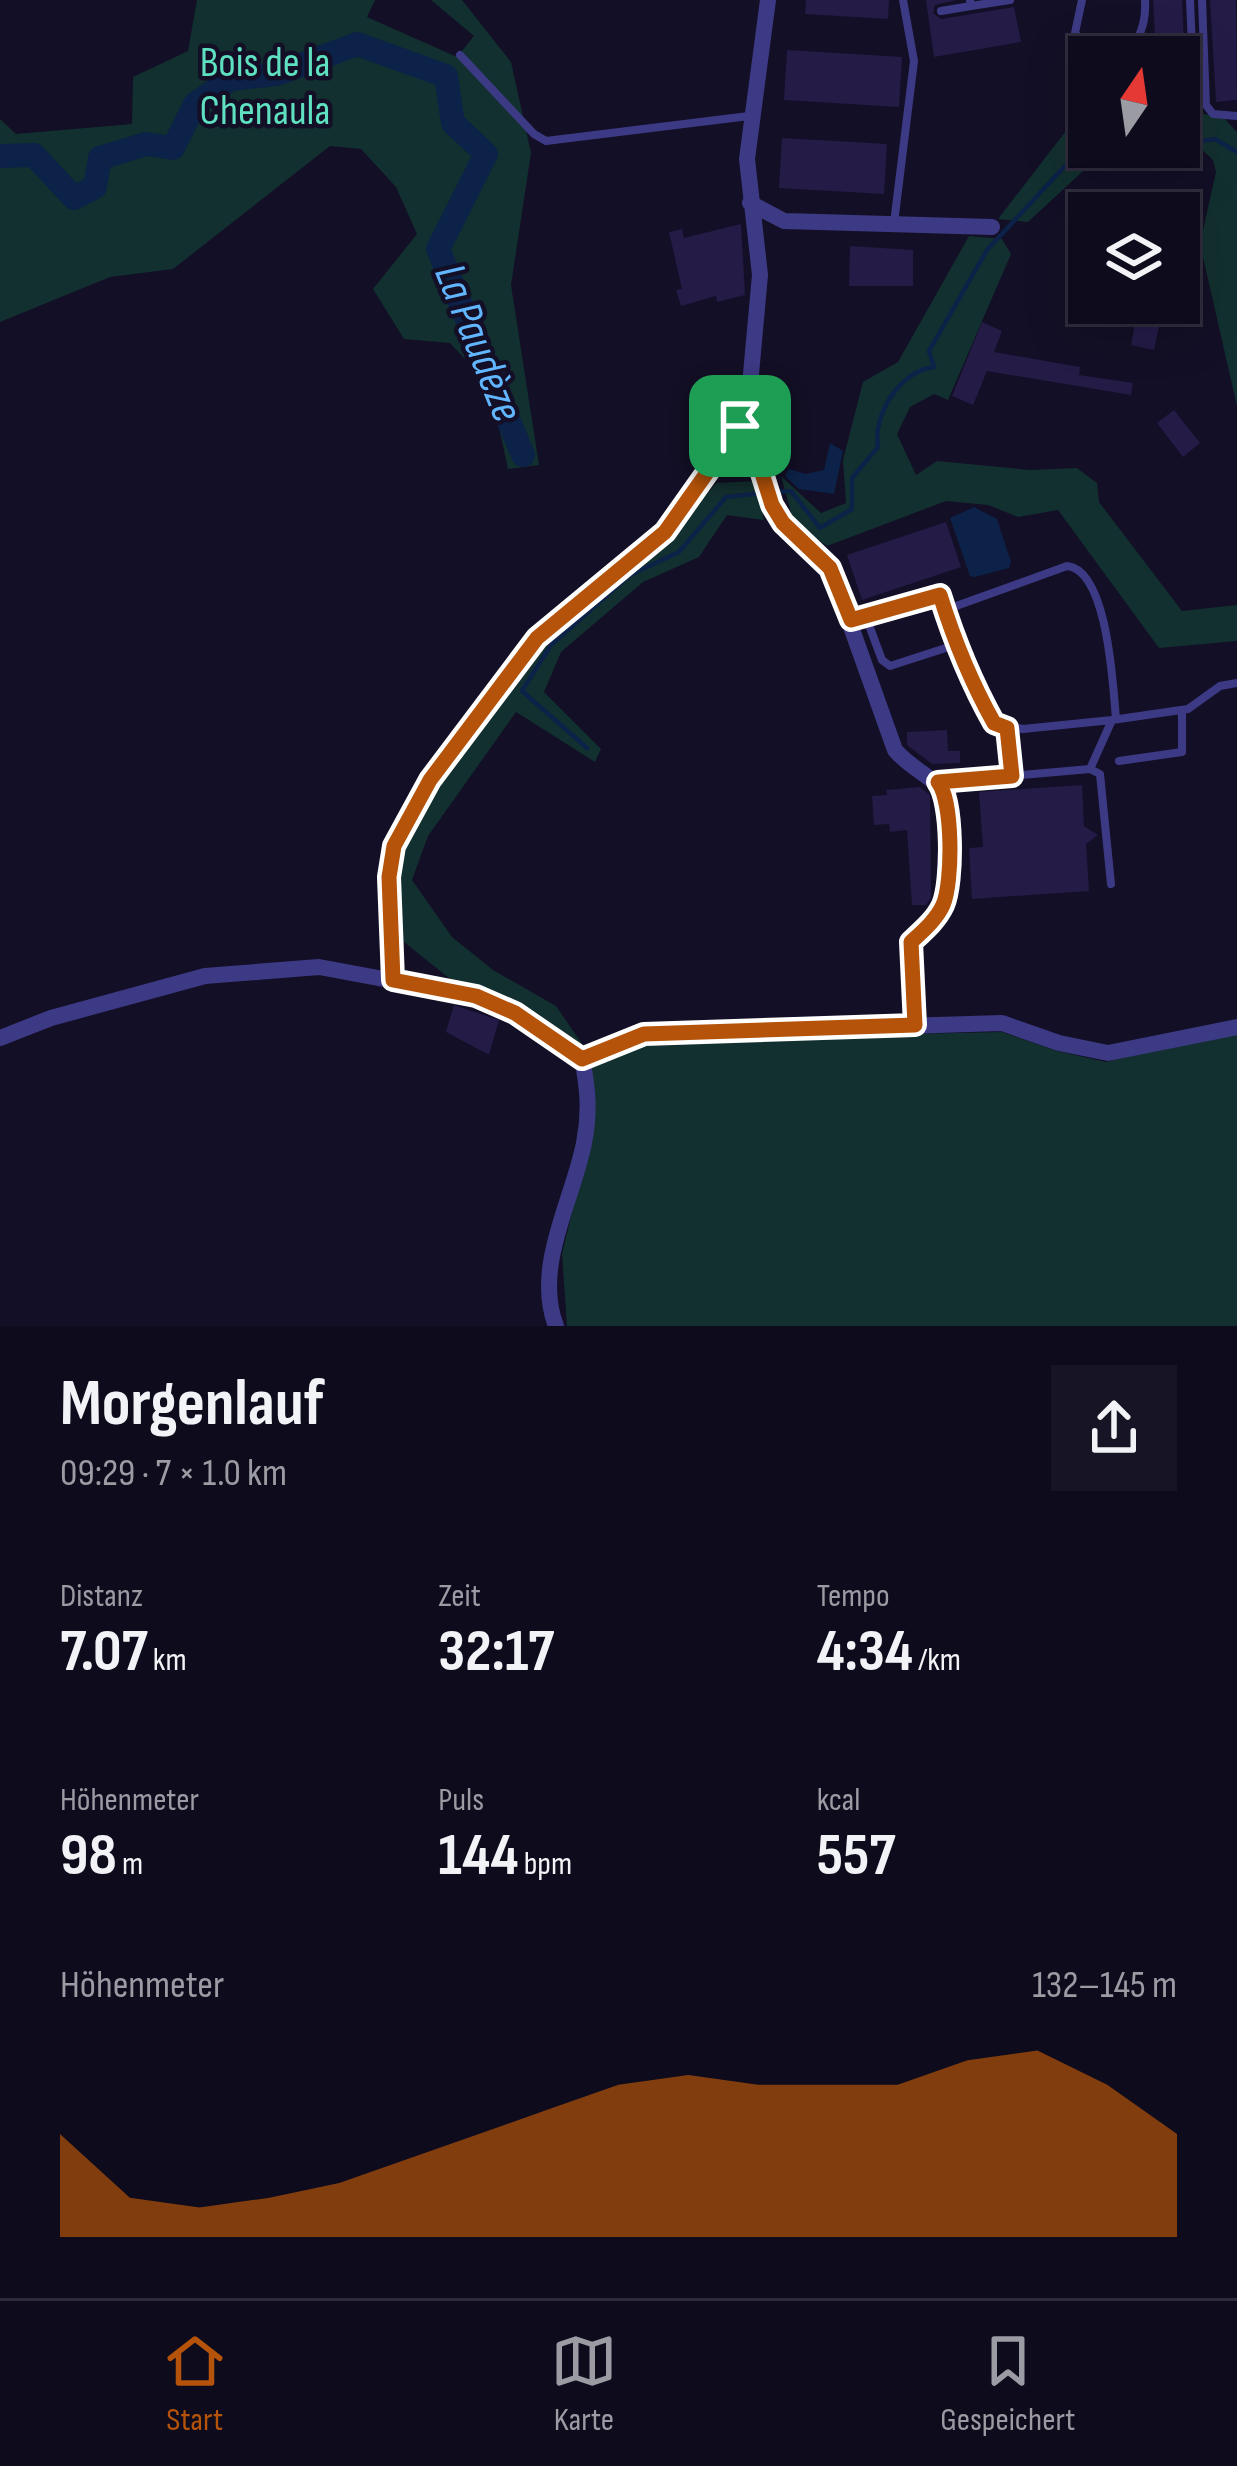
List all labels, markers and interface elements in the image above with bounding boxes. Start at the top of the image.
north arrow [1068,36,1200,168]
map controls [1068,36,1200,324]
park label: Bois de la Chenaula [200,38,330,137]
button: layers [1068,192,1200,324]
water label: La Paudèze [422,256,534,430]
pin [689,375,791,477]
icon: arrive [707,393,773,459]
text: Morgenlauf [60,1365,324,1444]
button: share [1051,1365,1177,1491]
text: 09:29 · 7 × 1.0 km [60,1450,287,1497]
text: Distanz [60,1576,143,1616]
text: Zeit [438,1576,481,1616]
text: Tempo [817,1576,890,1616]
text: 7.07 [60,1616,148,1688]
text: 32:17 [438,1616,554,1688]
text: 4:34 [817,1616,913,1688]
text: km [148,1640,187,1680]
text: /km [913,1640,961,1680]
text: Höhenmeter [60,1780,199,1820]
text: Puls [438,1780,484,1820]
text: kcal [817,1780,860,1820]
text: 98 [60,1820,117,1892]
text: 144 [438,1820,518,1892]
text: 557 [817,1820,895,1892]
text: m [117,1844,143,1884]
text: bpm [518,1844,572,1884]
text: Höhenmeter [60,1962,224,2009]
text: 132–145 m [1032,1962,1177,2009]
tab: Start [162,2328,228,2440]
tab: Karte [551,2328,617,2440]
tab: Gespeichert [940,2328,1075,2440]

